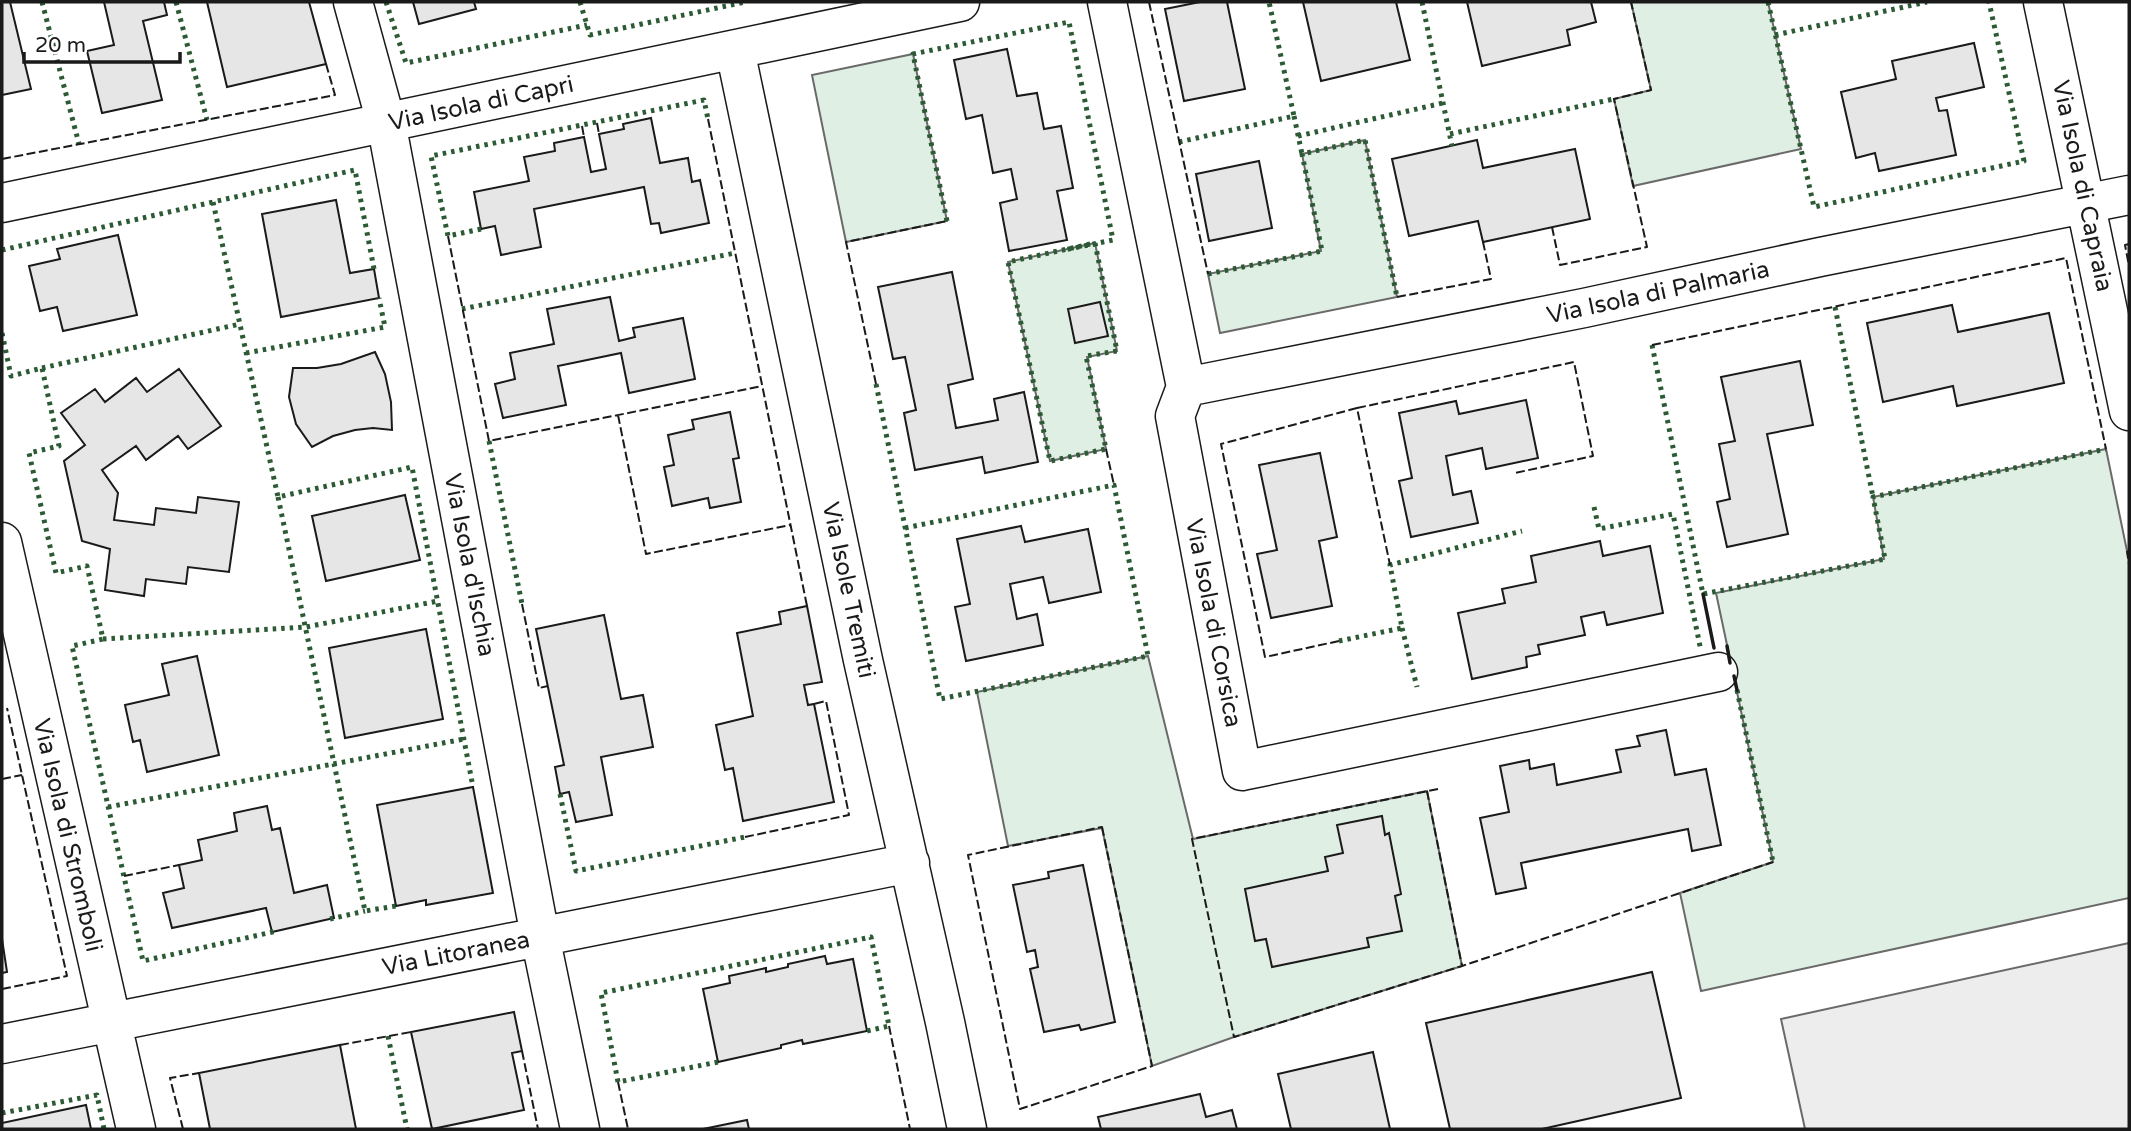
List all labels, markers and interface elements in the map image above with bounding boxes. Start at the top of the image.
scale bar [24,21,180,65]
text: 20 m [35,33,86,58]
street label: Via Isola di Capri [386,70,576,137]
street label: Via Isola di Capraia [2046,78,2119,294]
street label: Via Isola di Palmaria [1544,255,1772,330]
street label: Via Isola d'Ischia [438,471,501,659]
street label: Via Isole Tremiti [816,499,881,681]
street label: Via Isola di Corsica [1179,516,1248,730]
street label: Via Isola di Stromboli [27,716,108,955]
street label: Via Litoranea [380,925,532,982]

